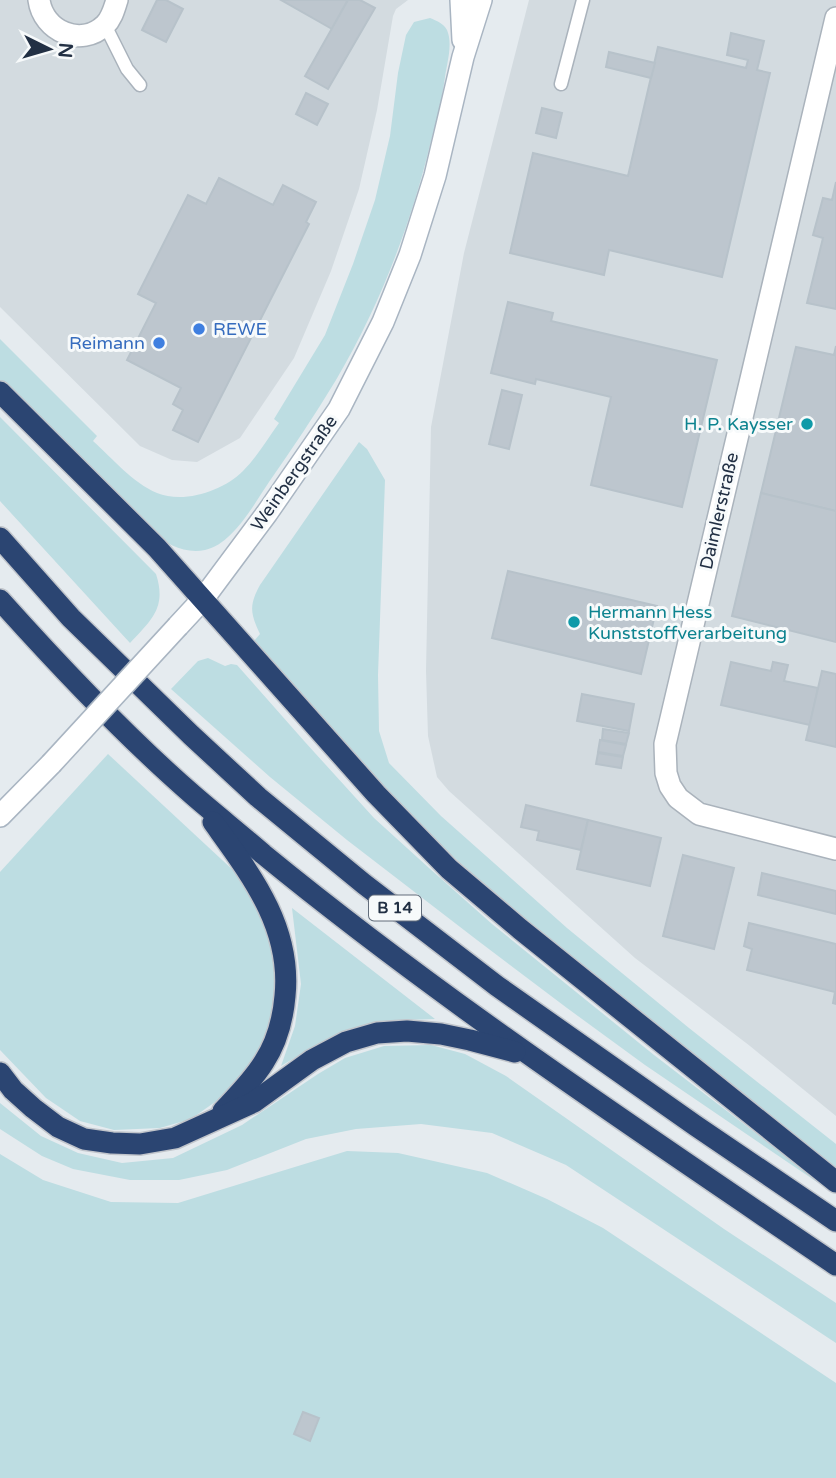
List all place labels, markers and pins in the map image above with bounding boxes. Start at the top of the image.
place label: REWE [213,318,267,340]
marker: REWE [191,321,207,337]
place label: Reimann [69,332,145,354]
marker: Reimann [151,335,167,351]
place label: H. P. Kaysser [684,413,793,435]
marker: H. P. Kaysser [799,416,815,432]
place label: Hermann Hess Kunststoffverarbeitung [588,601,787,644]
marker: Hermann Hess Kunststoffverarbeitung [566,614,582,630]

